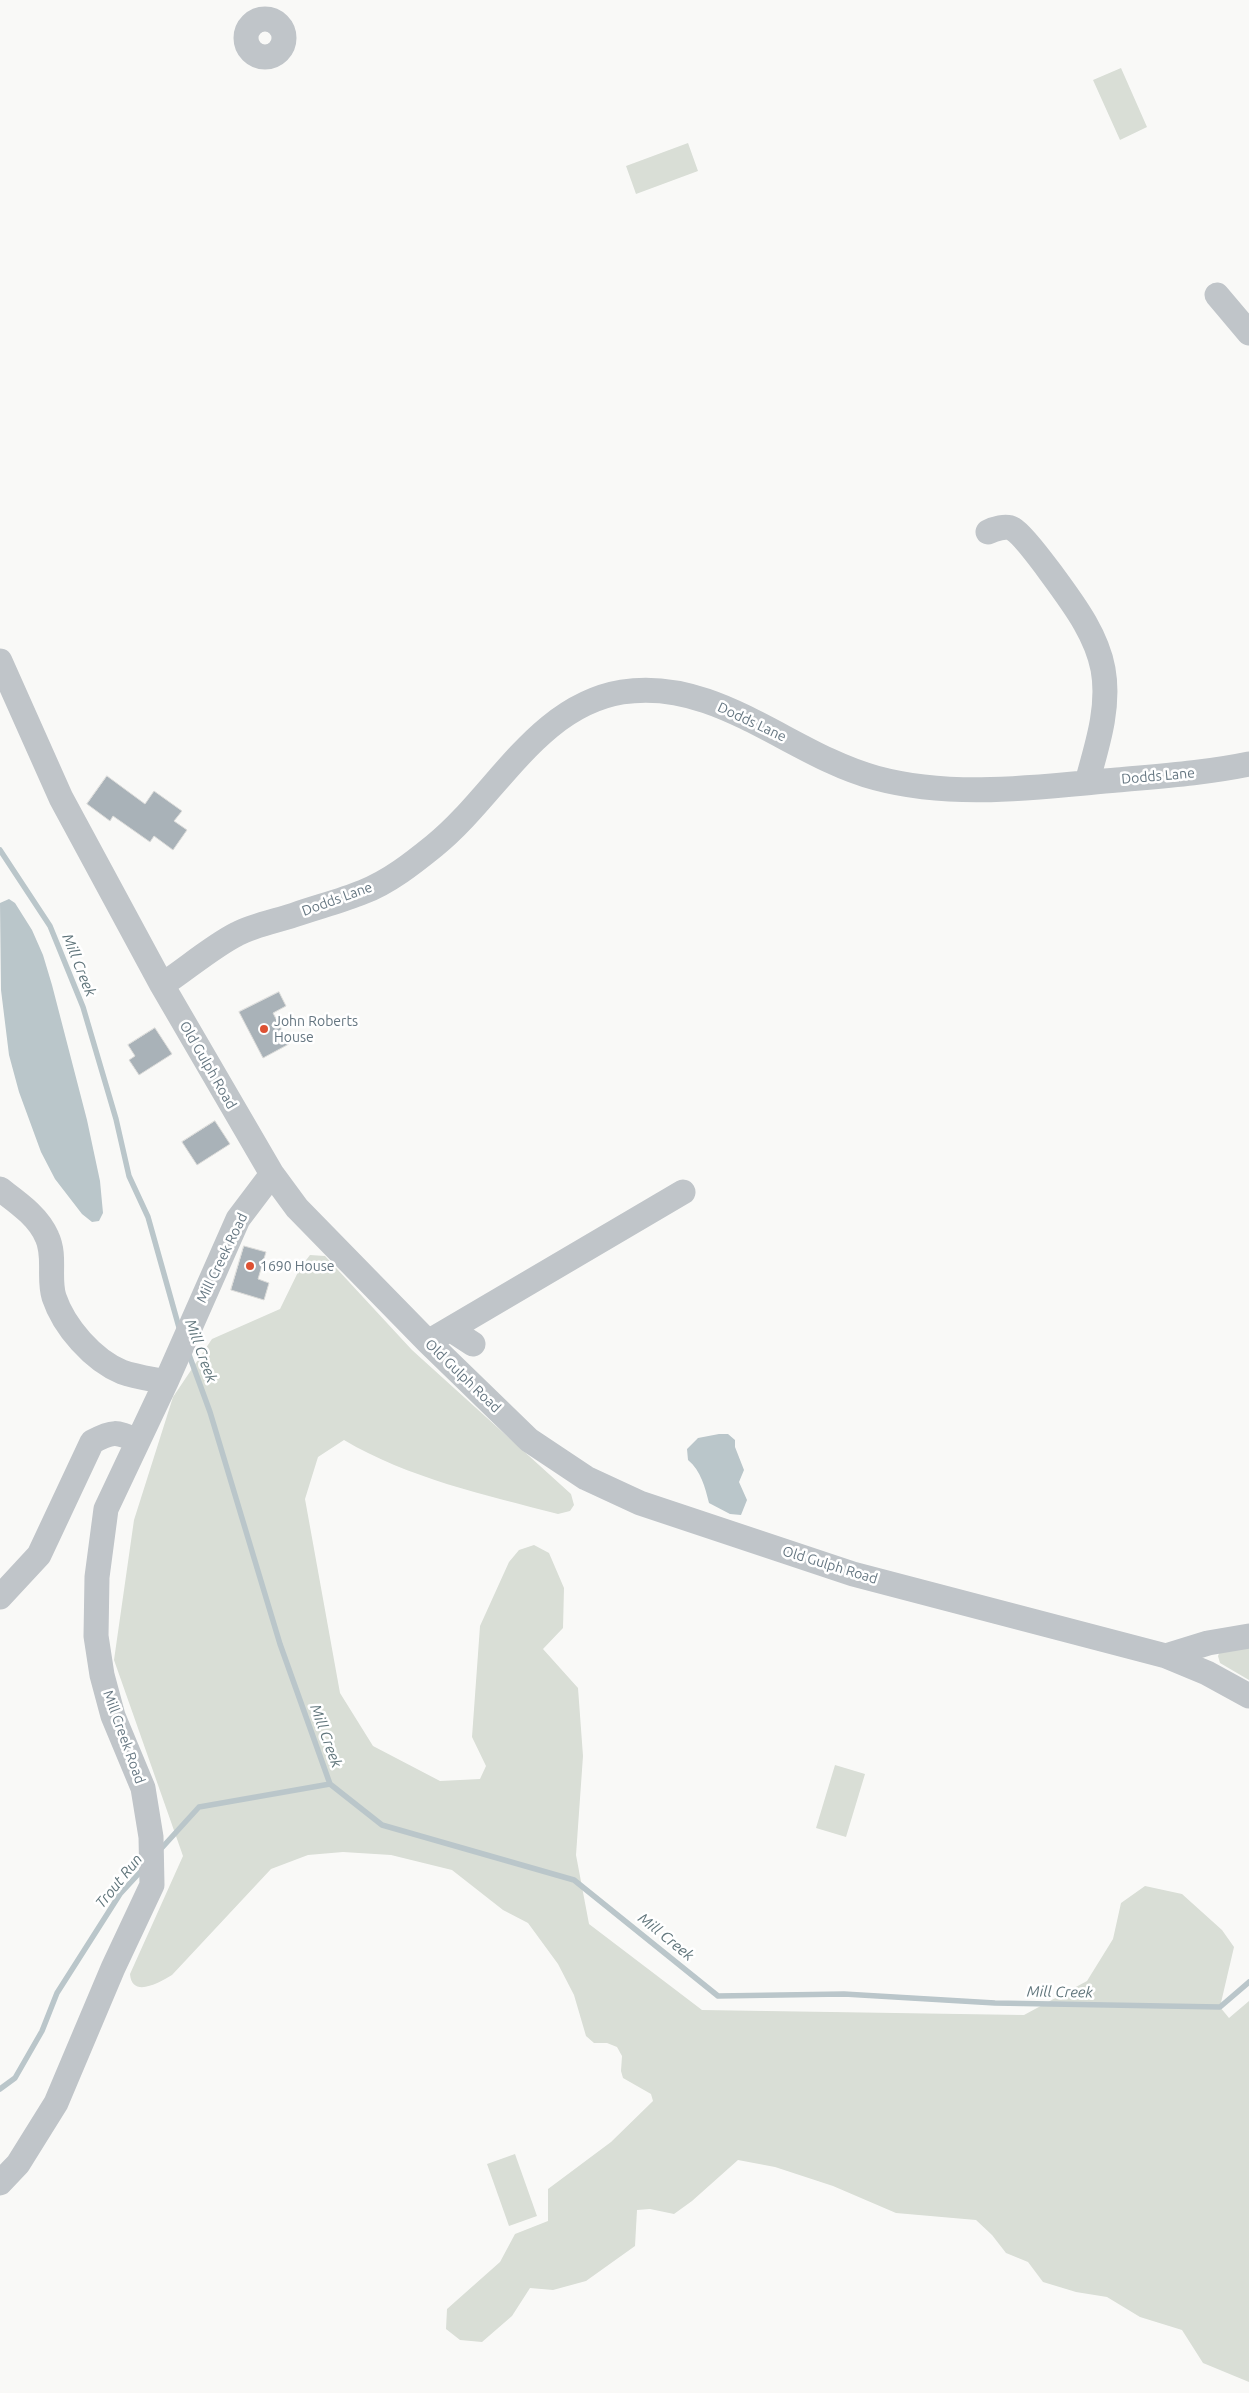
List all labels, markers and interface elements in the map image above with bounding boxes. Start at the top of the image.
street label: Dodds Lane [715,699,789,745]
street label: Dodds Lane [1121,764,1195,788]
street label: Dodds Lane [299,878,375,920]
water label: Mill Creek [58,931,100,999]
place label: John Roberts House [274,1013,358,1046]
street label: Old Gulph Road [176,1018,240,1112]
marker: John Roberts House [258,1023,270,1035]
street label: Mill Creek Road [193,1210,251,1306]
place label: 1690 House [260,1258,335,1274]
marker: 1690 House [244,1260,256,1272]
water label: Mill Creek [181,1317,221,1385]
street label: Old Gulph Road [422,1336,504,1416]
street label: Old Gulph Road [780,1543,880,1587]
street label: Mill Creek Road [99,1688,149,1786]
water label: Mill Creek [306,1702,346,1770]
water label: Trout Run [92,1850,146,1912]
water label: Mill Creek [635,1909,697,1965]
water label: Mill Creek [1027,1982,1093,2002]

